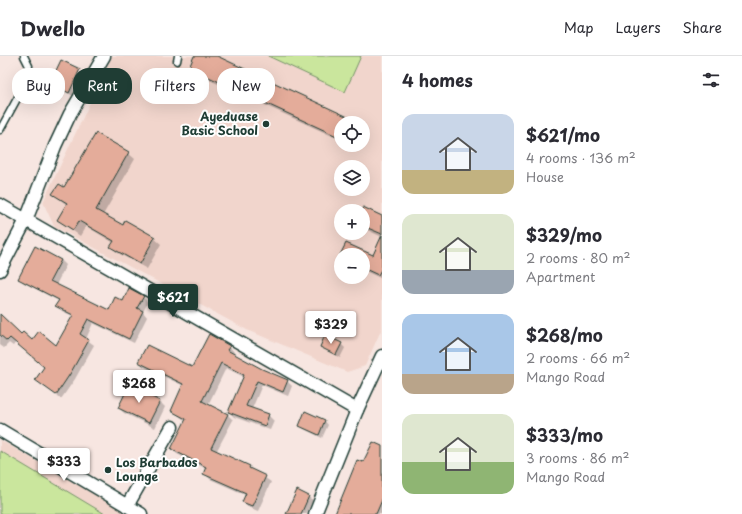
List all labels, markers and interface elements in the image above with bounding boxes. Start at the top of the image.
text: Dwello [20,14,85,42]
text: Map [564,17,594,38]
text: Layers [616,17,661,38]
text: Share [683,17,722,38]
text: 4 homes [402,67,473,93]
chip: Buy [12,68,65,104]
chip: Rent [73,68,132,104]
chip: Filters [140,68,209,104]
chip: New [217,68,275,104]
icon: filters [700,69,722,91]
place label: Ayeduase Basic School [181,107,258,139]
map controls [334,116,370,284]
button: locate [334,116,370,152]
marker: Ayeduase Basic School [261,119,271,129]
text: $621/mo [526,122,600,148]
icon: home [434,130,482,178]
text: 4 rooms · 136 m² [526,148,636,167]
button: layers [334,160,370,196]
text: House [526,167,564,186]
button: + [334,204,370,240]
text: $329/mo [526,222,602,248]
icon: home [434,230,482,278]
button: − [334,248,370,284]
text: 2 rooms · 80 m² [526,248,631,267]
text: Apartment [526,267,595,286]
pin: $621 [149,284,197,318]
text: $621 [157,287,189,306]
pin: $329 [307,311,355,345]
text: $329 [314,314,348,333]
text: $268/mo [526,322,603,348]
icon: home [434,330,482,378]
text: 2 rooms · 66 m² [526,348,630,367]
text: Mango Road [526,367,605,386]
pin: $268 [115,370,163,404]
text: $268 [122,373,156,392]
text: $333/mo [526,422,603,448]
icon: home [434,430,482,478]
pin: $333 [40,448,88,482]
text: 3 rooms · 86 m² [526,448,629,467]
text: $333 [47,451,81,470]
place label: Los Barbados Lounge [116,453,198,485]
marker: Los Barbados Lounge [103,465,113,475]
text: Mango Road [526,467,605,486]

